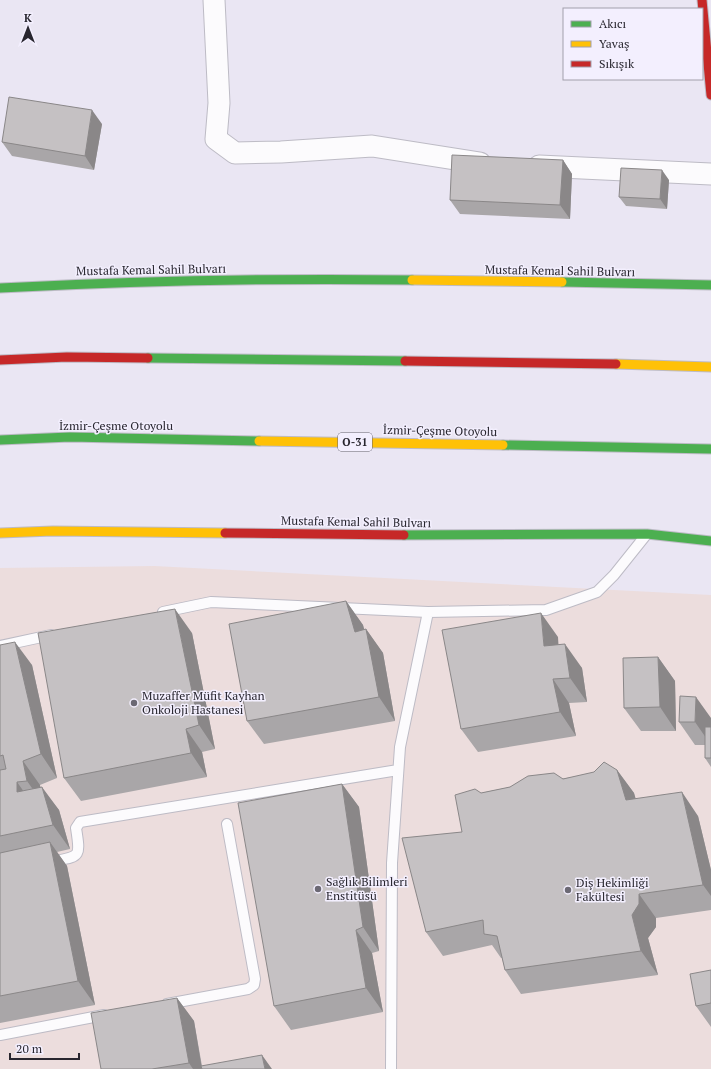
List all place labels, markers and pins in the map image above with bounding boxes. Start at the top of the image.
place label: Muzaffer Müfit Kayhan Onkoloji Hastanesi [142,688,265,717]
marker: Muzaffer Müfit Kayhan Onkoloji Hastanesi [129,698,139,708]
place label: Sağlık Bilimleri Enstitüsü [326,874,408,903]
place label: Diş Hekimliği Fakültesi [576,875,649,904]
marker: Sağlık Bilimleri Enstitüsü [313,884,323,894]
marker: Diş Hekimliği Fakültesi [563,885,573,895]

